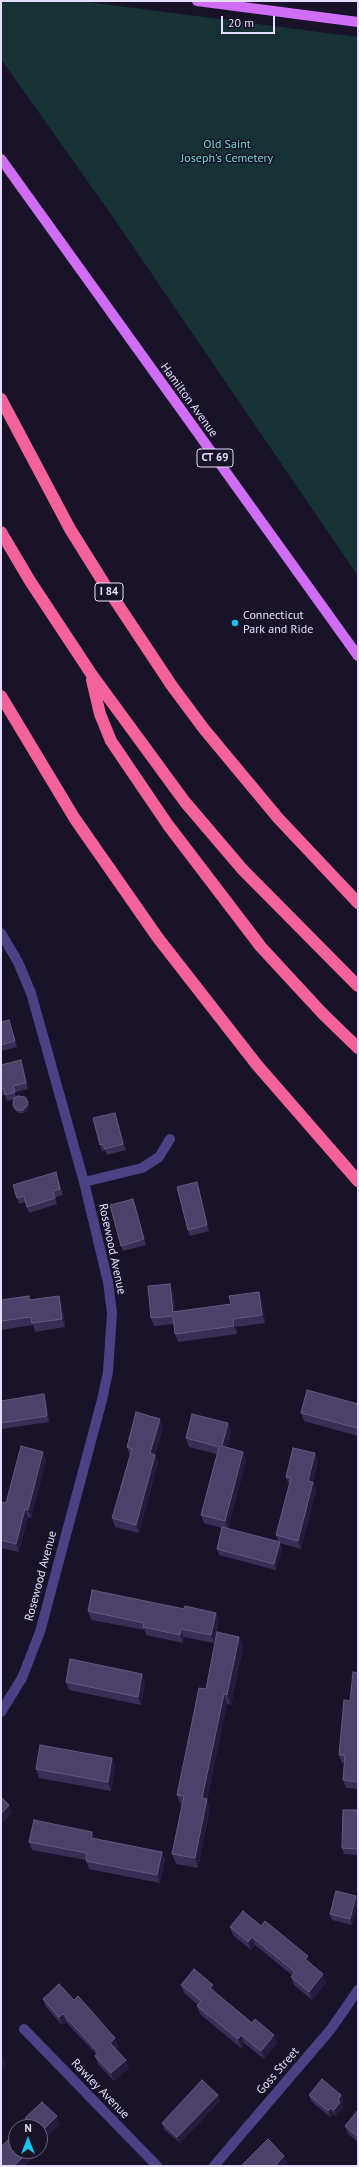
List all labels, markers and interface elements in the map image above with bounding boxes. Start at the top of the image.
scale bar [223,8,277,34]
text: 20 m [228,15,254,30]
park label: Old Saint Joseph's Cemetery [181,138,273,166]
street label: Hamilton Avenue [157,360,221,440]
road number: CT 69 [197,449,233,467]
road number: I 84 [95,583,123,601]
place label: Connecticut Park and Ride [243,609,313,637]
marker: Connecticut Park and Ride [230,618,240,628]
street label: Rosewood Avenue [95,1202,129,1296]
street label: Rosewood Avenue [22,1529,60,1623]
street label: Goss Street [254,2044,302,2098]
street label: Rawley Avenue [68,2056,132,2122]
north arrow [8,2119,48,2159]
text: N [24,2121,32,2135]

